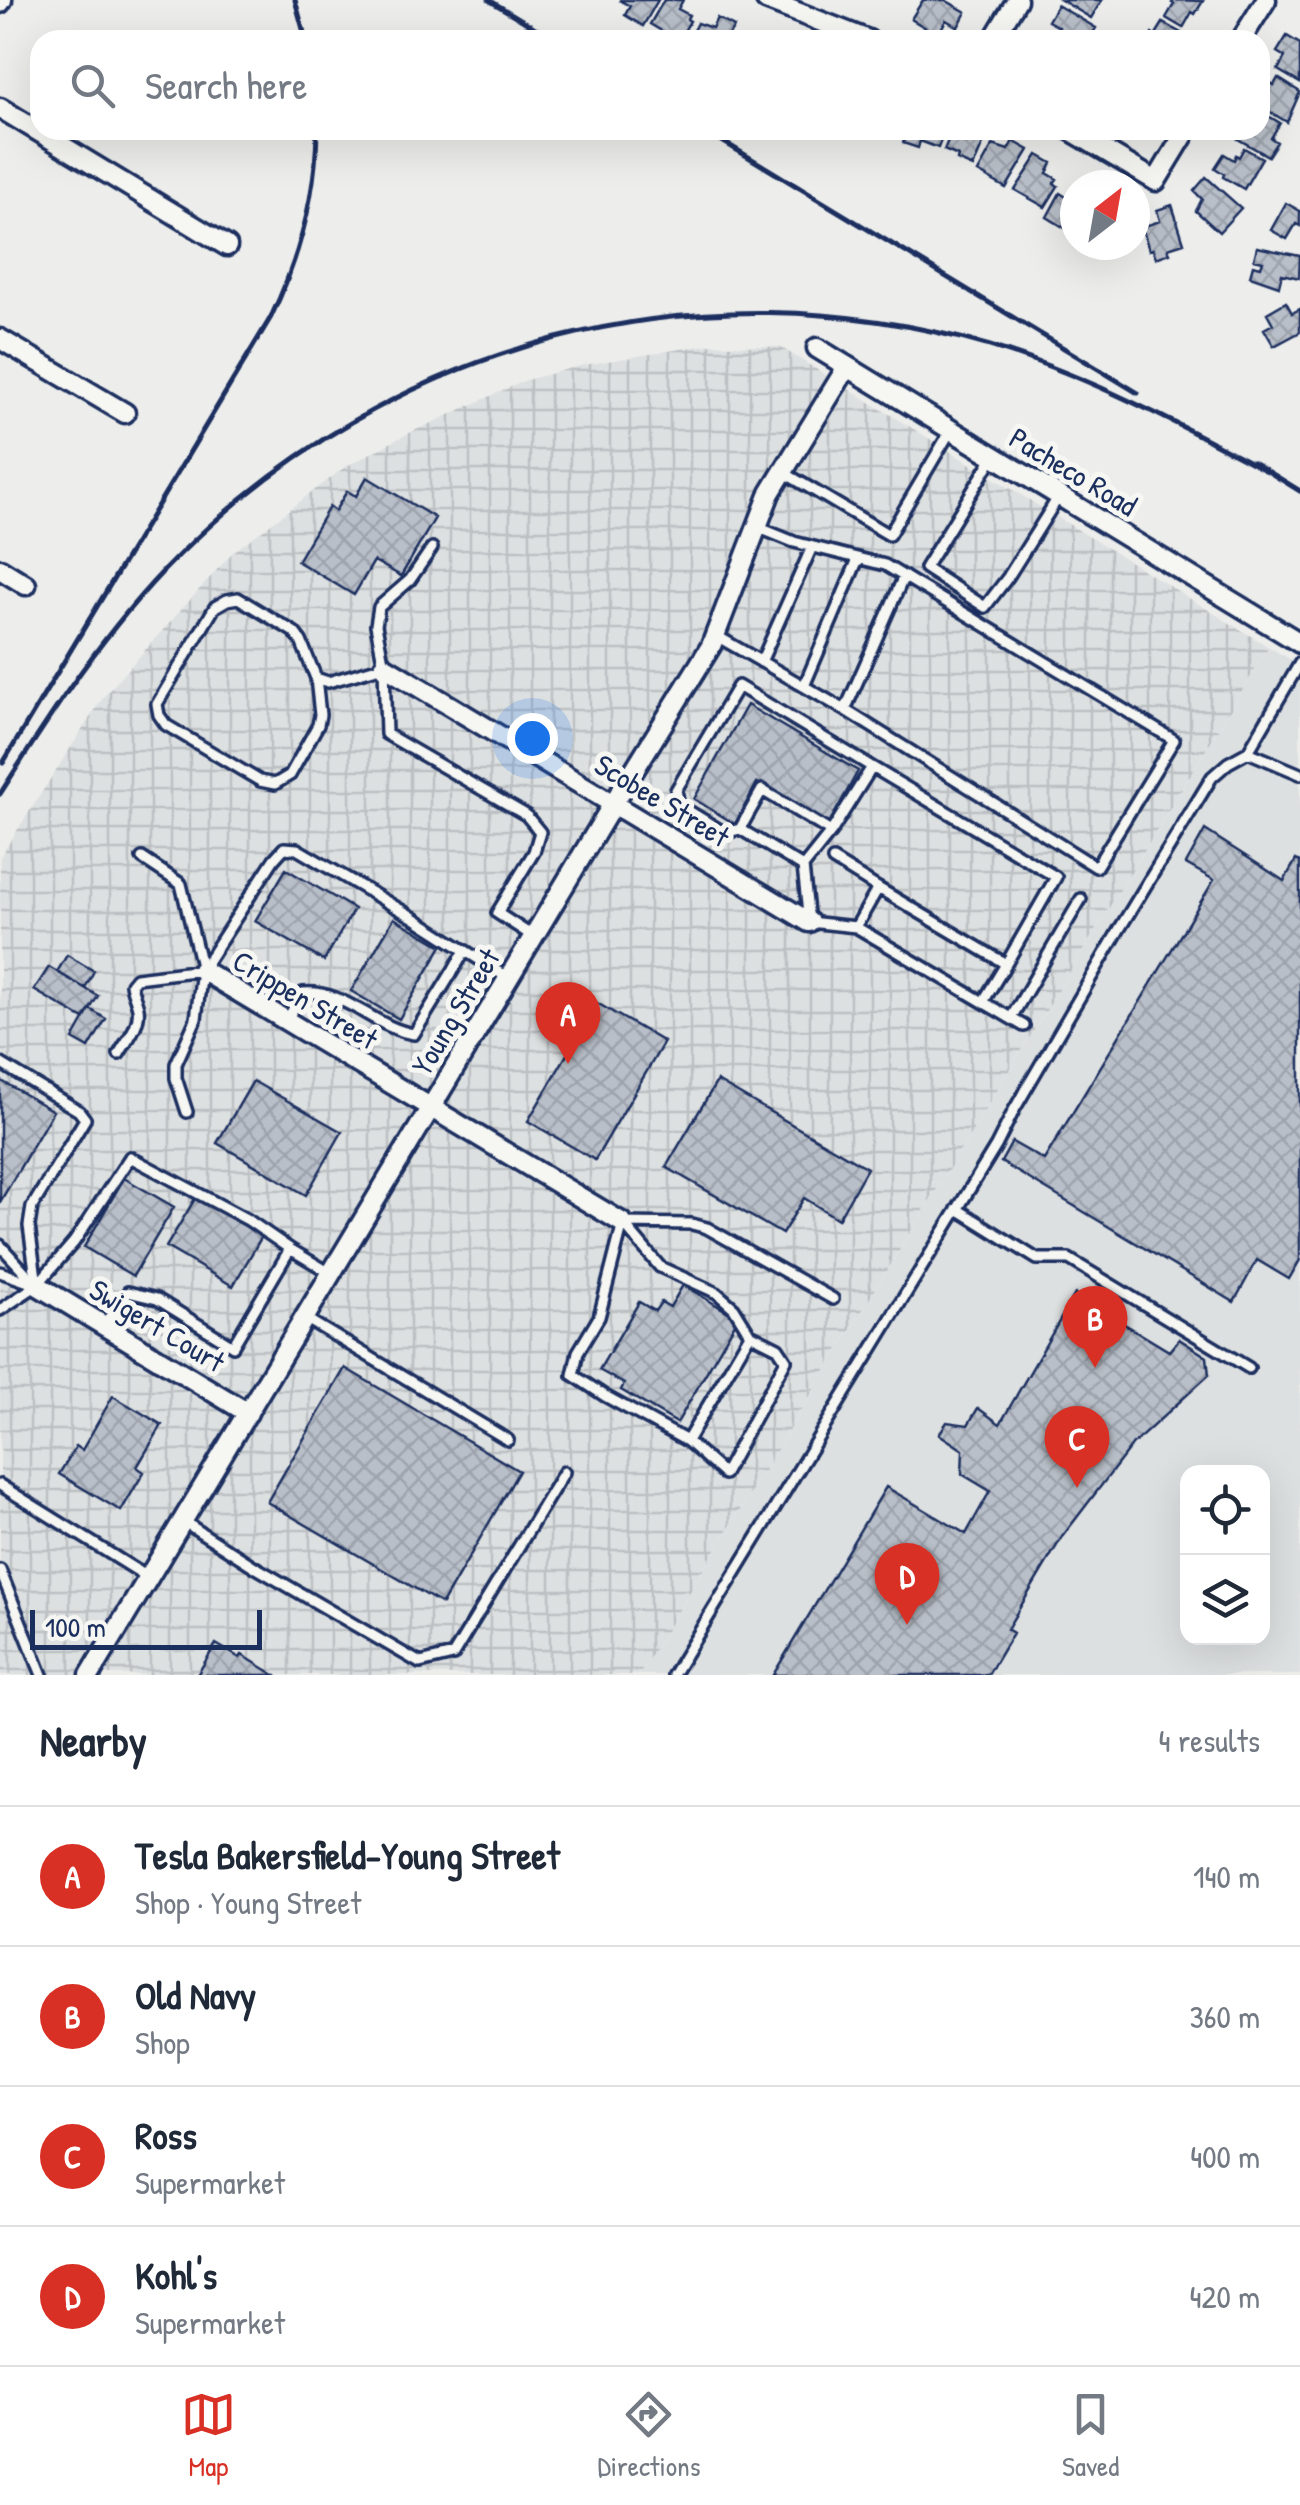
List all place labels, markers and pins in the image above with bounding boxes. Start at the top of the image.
pin: A [536,982,600,1064]
pin: B [1062,1286,1128,1368]
pin: C [1044,1406,1110,1488]
pin: D [874,1542,940,1625]

